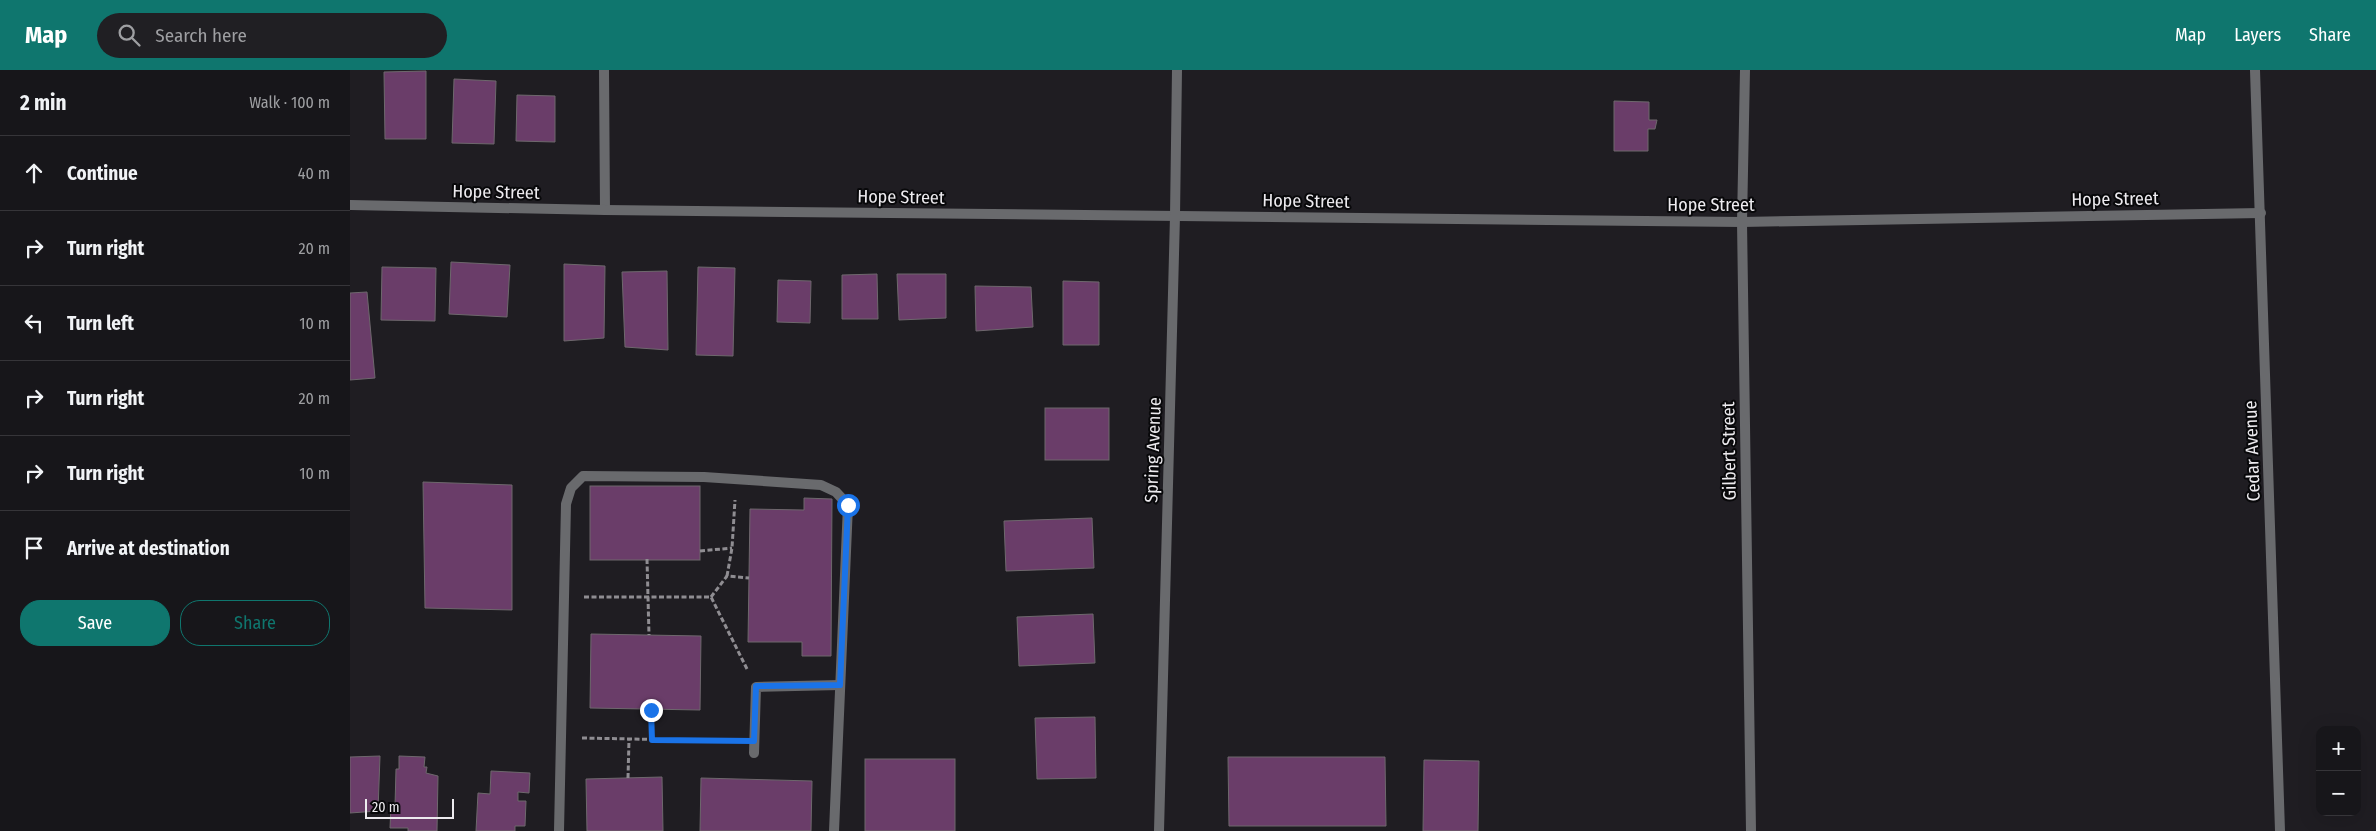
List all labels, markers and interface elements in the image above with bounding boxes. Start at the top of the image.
search box [97,13,447,58]
text: Map [25,21,67,49]
icon: search [115,21,143,49]
text: Search here [155,24,247,47]
text: Map [2175,24,2206,46]
text: Layers [2234,24,2281,46]
text: Share [2309,24,2351,46]
text: 2 min [20,90,67,116]
text: Walk · 100 m [249,93,330,112]
icon: ahead [20,159,48,187]
text: Continue [67,162,138,185]
text: 40 m [298,164,330,183]
street label: Hope Street [452,180,540,204]
street label: Hope Street [857,185,945,209]
street label: Hope Street [2071,187,2159,211]
street label: Hope Street [1262,189,1350,213]
street label: Hope Street [1667,194,1755,216]
icon: right [20,234,48,262]
text: Turn right [67,237,144,260]
text: 20 m [299,239,330,258]
icon: left [20,309,48,337]
text: Turn left [67,312,134,335]
text: 10 m [299,314,330,333]
icon: right [20,384,48,412]
text: Turn right [67,387,144,410]
text: 20 m [299,389,330,408]
street label: Spring Avenue [1140,397,1166,503]
street label: Cedar Avenue [2239,400,2265,502]
street label: Gilbert Street [1717,401,1741,501]
icon: right [20,459,48,487]
text: Turn right [67,462,144,485]
text: 10 m [299,464,330,483]
route start [837,494,860,517]
icon: arrive [20,534,48,562]
text: Arrive at destination [67,537,230,560]
button: Save [20,600,170,646]
button: Share [180,600,330,646]
route end [640,699,663,722]
map controls [2316,726,2361,816]
button: + [2316,726,2361,771]
button: − [2316,771,2361,816]
scale bar [365,796,454,819]
text: 20 m [372,799,400,816]

